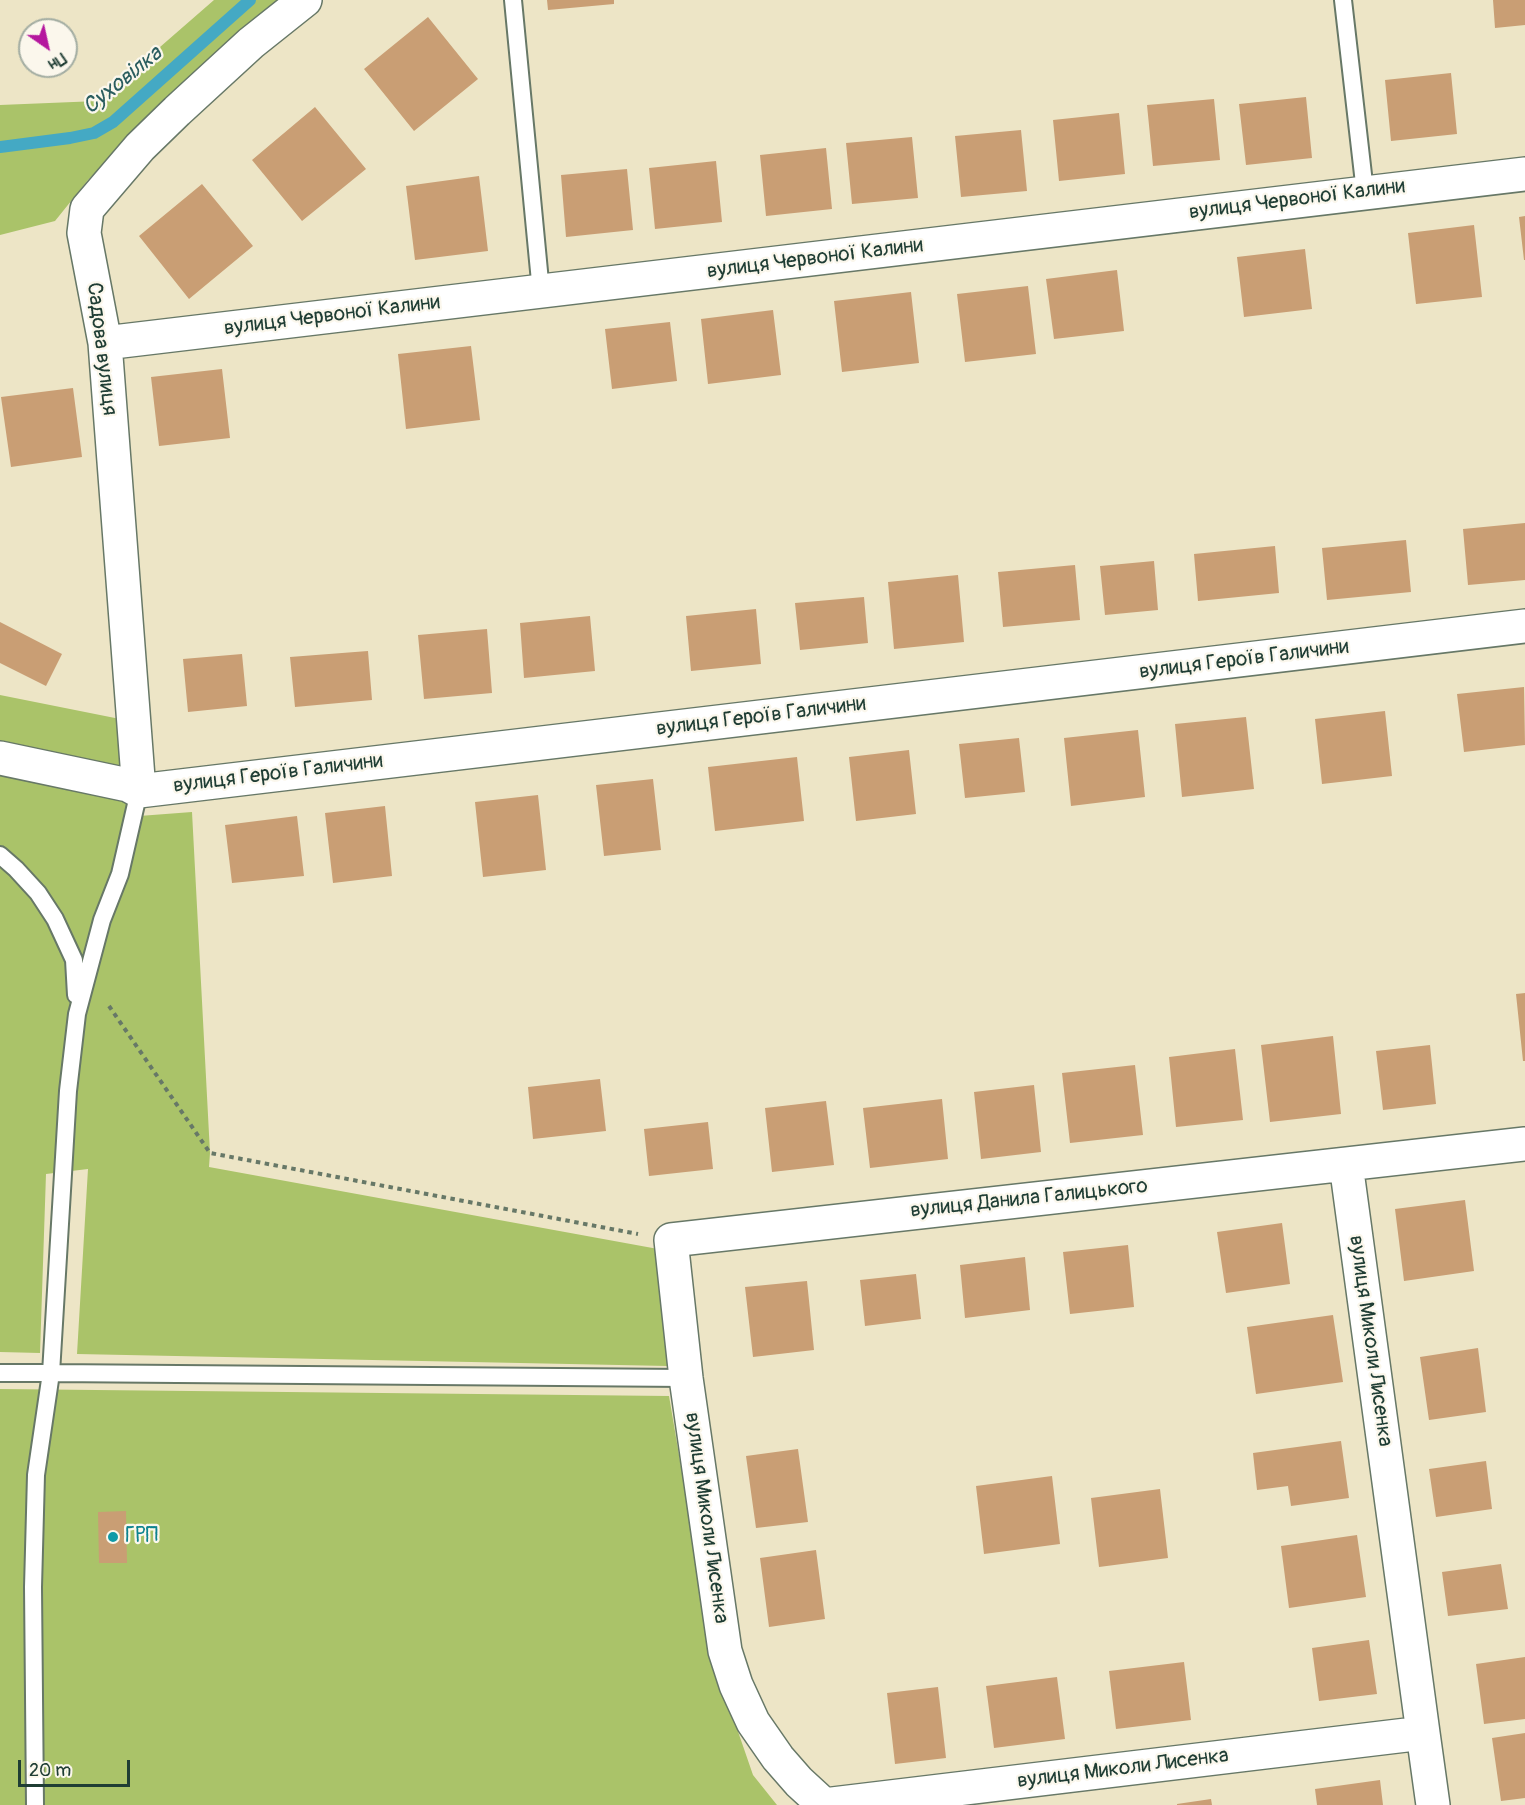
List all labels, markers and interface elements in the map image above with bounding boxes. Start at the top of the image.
north arrow [18,18,78,78]
water label: Суховілка [78,41,168,121]
text: Пн [44,48,70,74]
street label: вулиця Червоної Калини [1188,174,1406,226]
street label: вулиця Червоної Калини [706,233,924,285]
street label: Садова вулиця [80,281,122,417]
street label: вулиця Червоної Калини [223,290,441,342]
street label: вулиця Героїв Галичини [1138,635,1350,685]
street label: вулиця Героїв Галичини [655,692,867,742]
street label: вулиця Героїв Галичини [172,749,384,799]
street label: вулиця Данила Галицького [909,1174,1149,1224]
street label: вулиця Миколи Лисенка [1343,1234,1397,1448]
street label: вулиця Миколи Лисенка [679,1411,733,1625]
place label: ГРП [125,1524,158,1550]
marker: ГРП [106,1530,120,1544]
street label: вулиця Миколи Лисенка [1016,1744,1230,1794]
scale bar [21,1748,134,1786]
text: 20 m [29,1759,71,1782]

